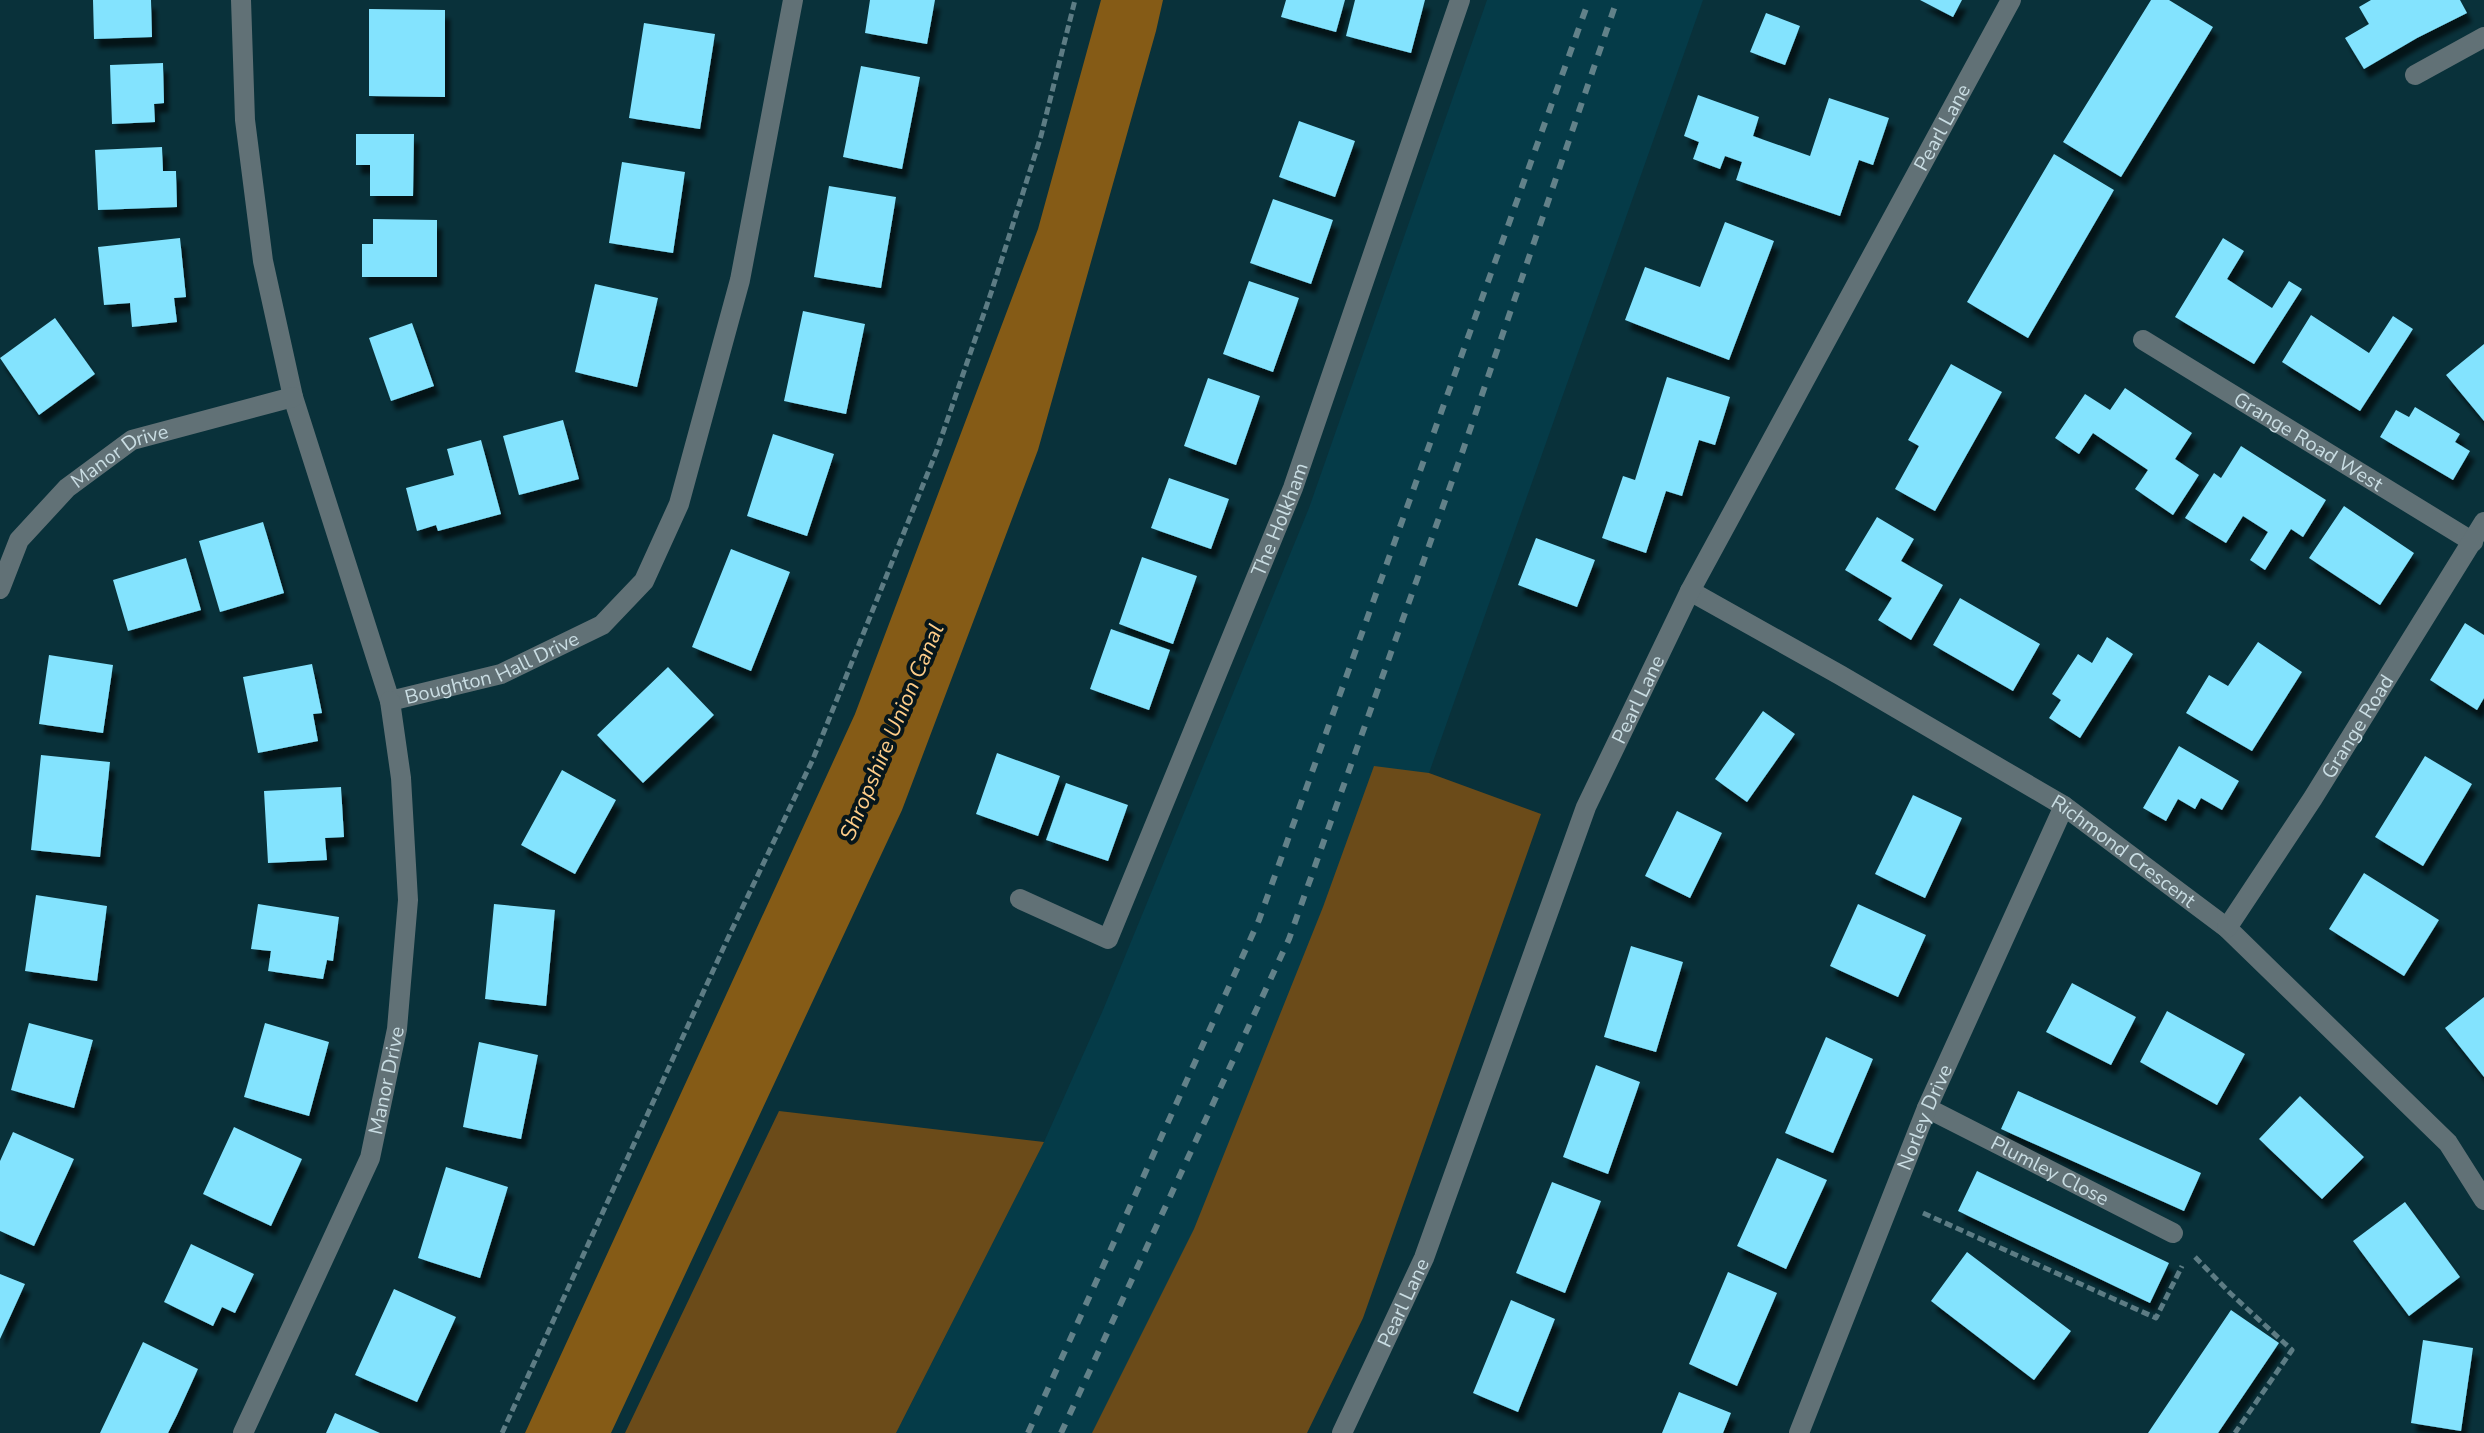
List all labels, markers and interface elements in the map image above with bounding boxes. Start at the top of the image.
street label: Pearl Lane [1907,79,1976,175]
street label: Grange Road West [2229,385,2389,498]
street label: Manor Drive [65,417,171,494]
street label: The Holkham [1245,459,1314,580]
water label: Shropshire Union Canal [833,619,951,845]
street label: Boughton Hall Drive [402,625,583,710]
street label: Pearl Lane [1605,651,1671,748]
street label: Grange Road [2315,669,2400,784]
street label: Richmond Crescent [2046,788,2202,914]
street label: Manor Drive [362,1024,411,1137]
street label: Norley Drive [1890,1060,1959,1174]
street label: Plumley Close [1986,1129,2114,1212]
street label: Pearl Lane [1371,1254,1436,1351]

